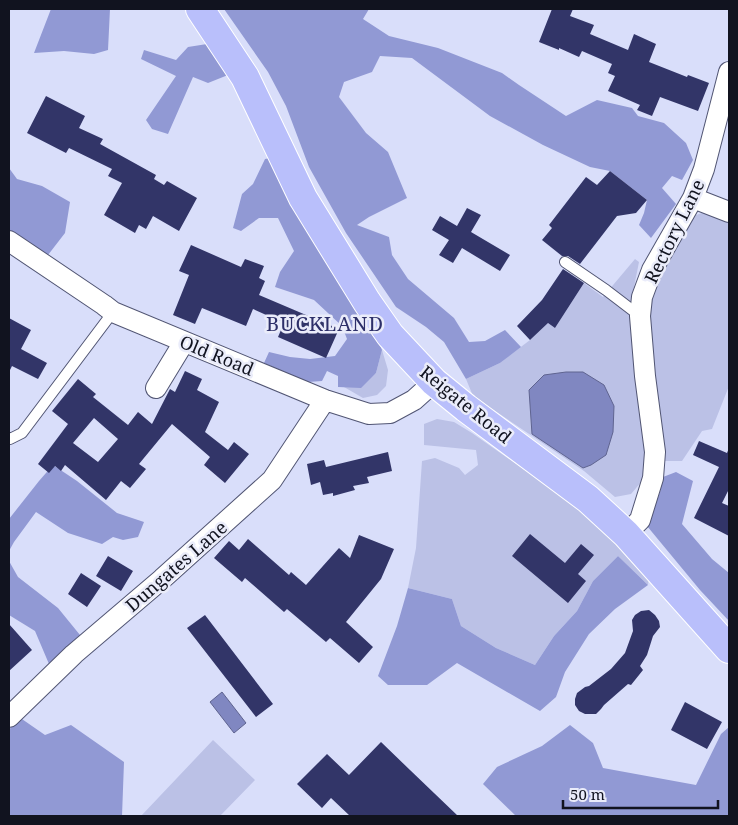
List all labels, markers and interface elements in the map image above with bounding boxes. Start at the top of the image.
street label: Rectory Lane [638,175,710,287]
district label: BUCKLAND [266,310,384,337]
street label: Old Road [176,329,258,381]
street label: Reigate Road [415,360,517,448]
street label: Dungates Lane [120,515,232,617]
scale bar [563,778,718,810]
text: 50 m [570,784,605,804]

